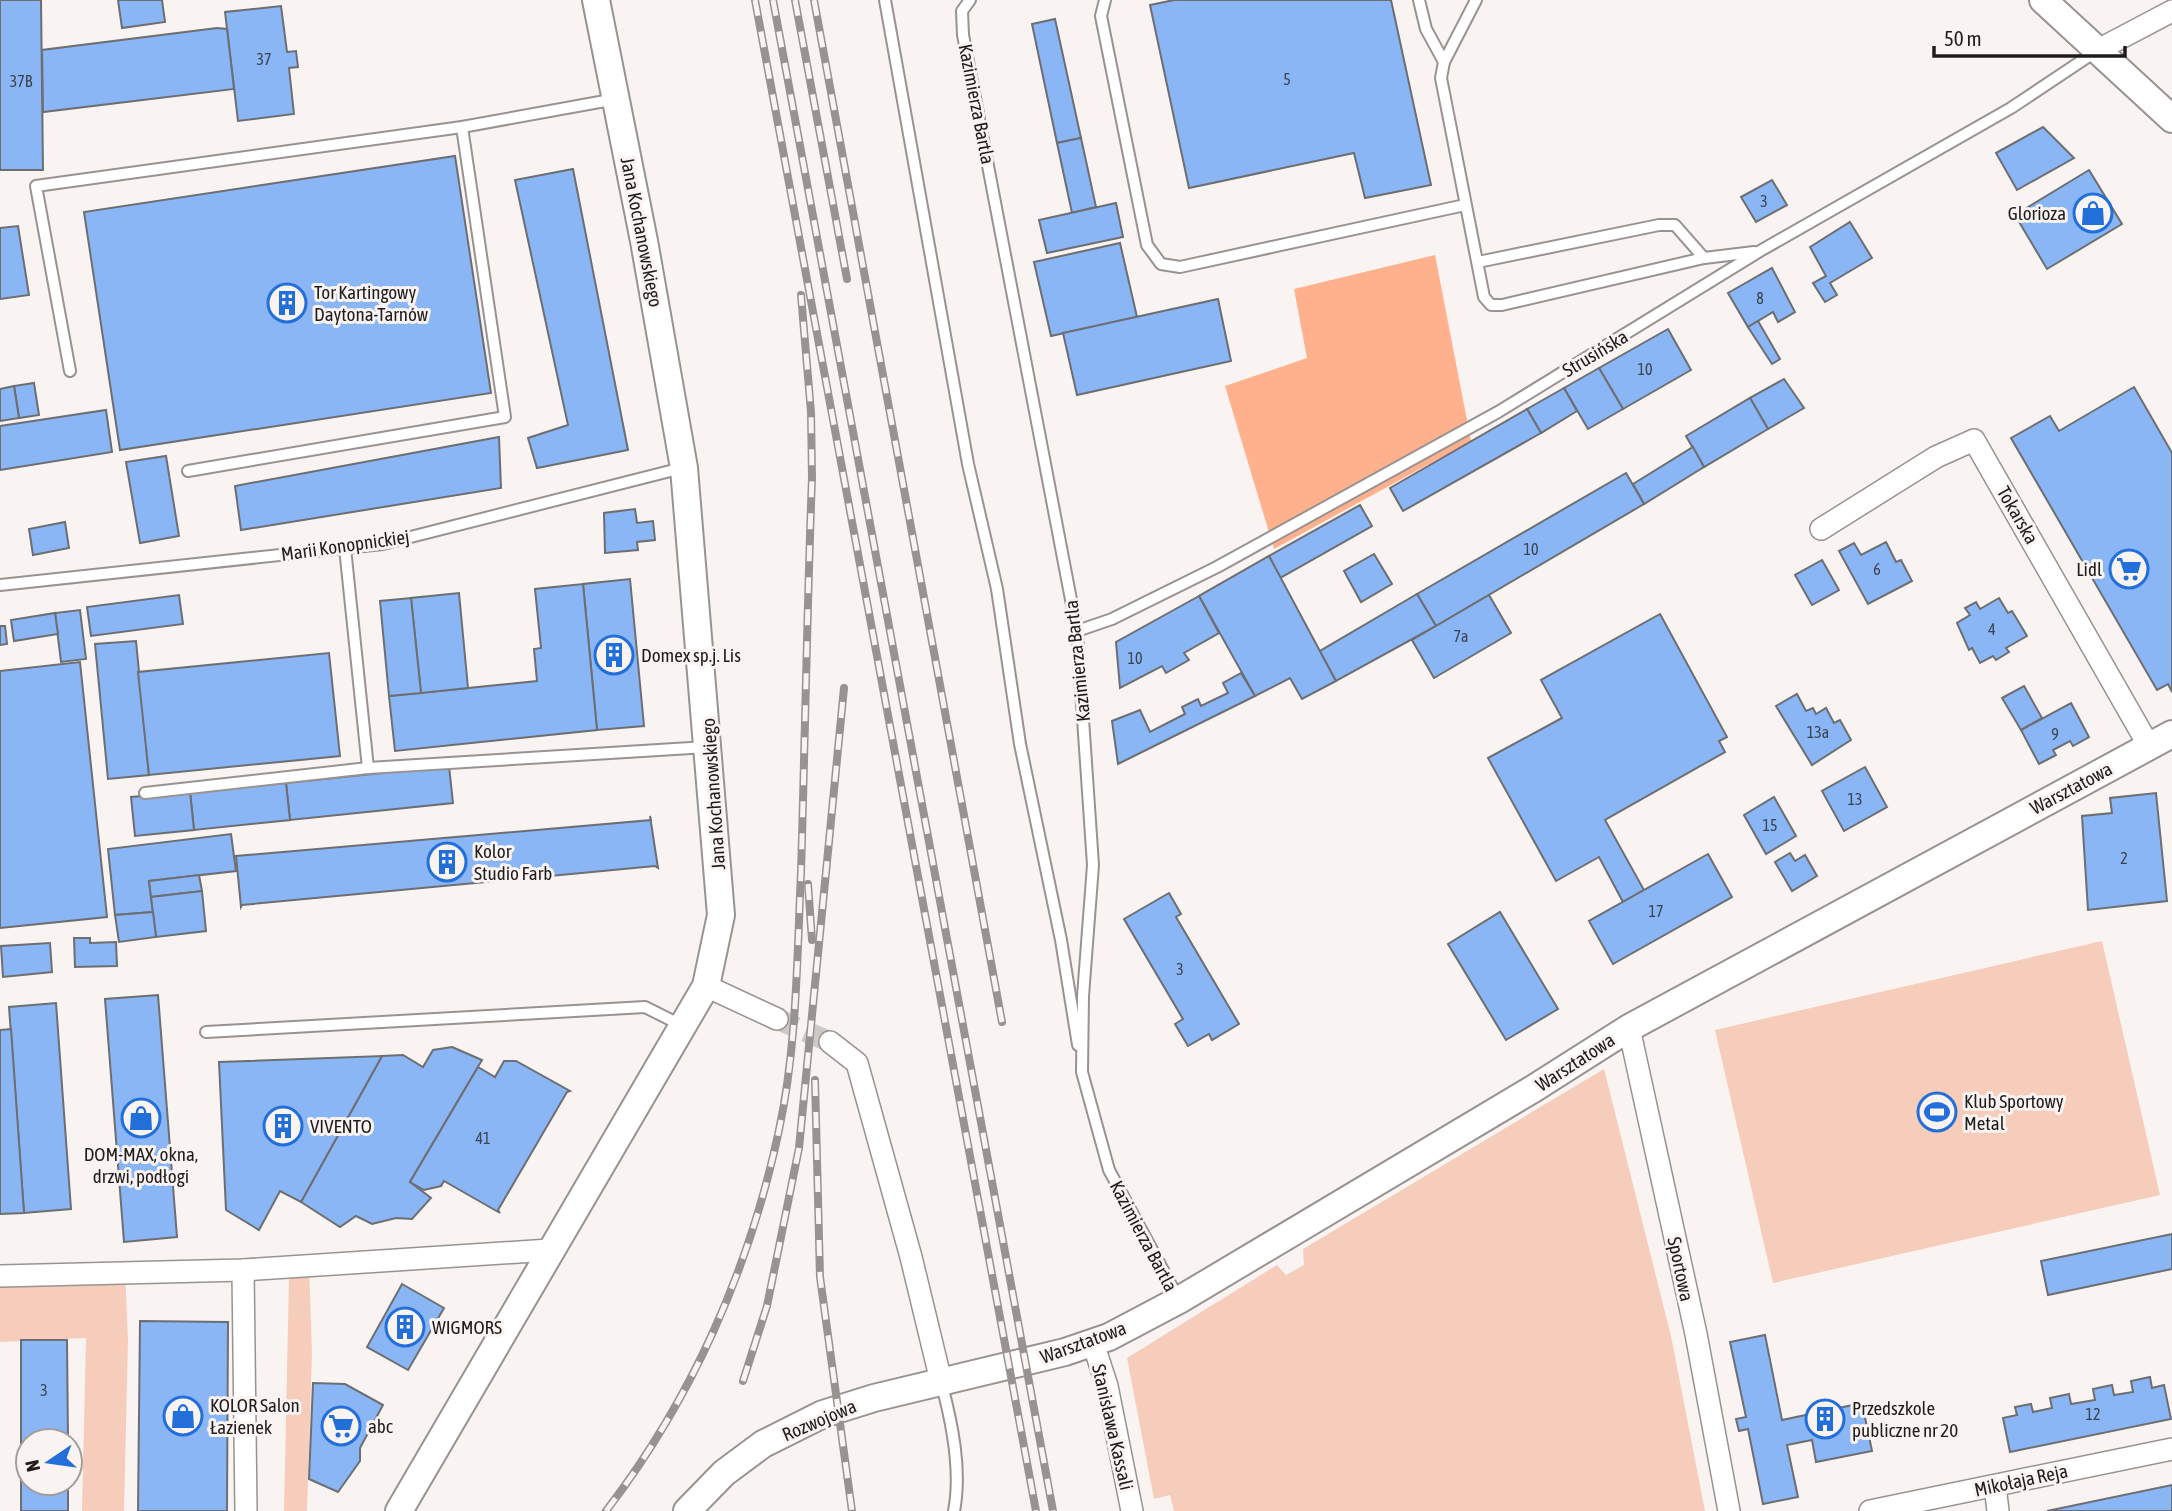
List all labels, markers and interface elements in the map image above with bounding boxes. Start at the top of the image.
scale bar [1934,14,2125,58]
text: 50 m [1944,26,1982,50]
street label: Kazimierza Bartla [955,42,999,166]
house number: 37 [256,50,272,68]
house number: 5 [1283,70,1291,88]
house number: 37B [10,72,33,90]
street label: Jana Kochanowskiego [617,155,667,309]
house number: 3 [1760,192,1768,210]
shop icon: Glorioza [2072,192,2114,234]
place label: Glorioza [2008,202,2066,224]
place label: Tor Kartingowy Daytona-Tarnów [314,281,429,325]
building icon: Tor Kartingowy Daytona-Tarnów [266,282,308,324]
house number: 8 [1756,289,1764,307]
street label: Strusińska [1558,325,1632,381]
house number: 10 [1637,360,1653,378]
street label: Tokarska [1993,482,2043,548]
street label: Marii Konopnickiej [279,525,411,565]
house number: 10 [1523,540,1539,558]
supermarket icon: Lidl [2108,548,2150,590]
place label: Lidl [2076,558,2102,580]
house number: 6 [1873,560,1881,578]
street label: Kazimierza Bartla [1060,599,1094,723]
house number: 4 [1988,620,1996,638]
house number: 7a [1454,627,1468,645]
building icon: Domex sp.j. Lis [593,634,635,676]
place label: Domex sp.j. Lis [641,644,741,666]
house number: 10 [1127,649,1143,667]
street label: Jana Kochanowskiego [697,717,729,871]
house number: 13a [1807,723,1829,741]
house number: 9 [2051,725,2059,743]
street label: Warsztatowa [2026,757,2116,819]
house number: 13 [1847,790,1863,808]
house number: 15 [1762,816,1778,834]
place label: Kolor Studio Farb [474,840,552,884]
building icon: Kolor Studio Farb [426,841,468,883]
house number: 2 [2120,849,2128,867]
house number: 17 [1648,902,1664,920]
house number: 3 [1176,960,1184,978]
street label: Warsztatowa [1531,1028,1619,1096]
place label: Klub Sportowy Metal [1964,1090,2064,1134]
sports icon: Klub Sportowy Metal [1916,1091,1958,1133]
shop icon: DOM-MAX, okna, drzwi, podłogi [120,1097,162,1139]
building icon: VIVENTO [262,1105,304,1147]
place label: VIVENTO [310,1115,372,1137]
house number: 41 [475,1129,491,1147]
place label: DOM-MAX, okna, drzwi, podłogi [84,1143,198,1187]
street label: Kazimierza Bartla [1106,1177,1182,1295]
street label: Sportowa [1663,1235,1699,1303]
building icon: WIGMORS [384,1306,426,1348]
place label: WIGMORS [432,1316,502,1338]
street label: Warsztatowa [1037,1316,1129,1368]
street label: Stanisława Kassali [1088,1362,1138,1492]
house number: 3 [40,1381,48,1399]
place label: KOLOR Salon Łazienek [210,1394,300,1438]
shop icon: KOLOR Salon Łazienek [162,1395,204,1437]
street label: Rozwojowa [779,1395,859,1445]
place label: Przedszkole publiczne nr 20 [1852,1397,1958,1441]
building icon: Przedszkole publiczne nr 20 [1804,1398,1846,1440]
supermarket icon: abc [320,1405,362,1447]
house number: 12 [2085,1405,2101,1423]
place label: abc [368,1415,394,1437]
north arrow [14,1427,84,1497]
text: N [20,1458,44,1474]
street label: Mikołaja Reja [1972,1459,2070,1501]

